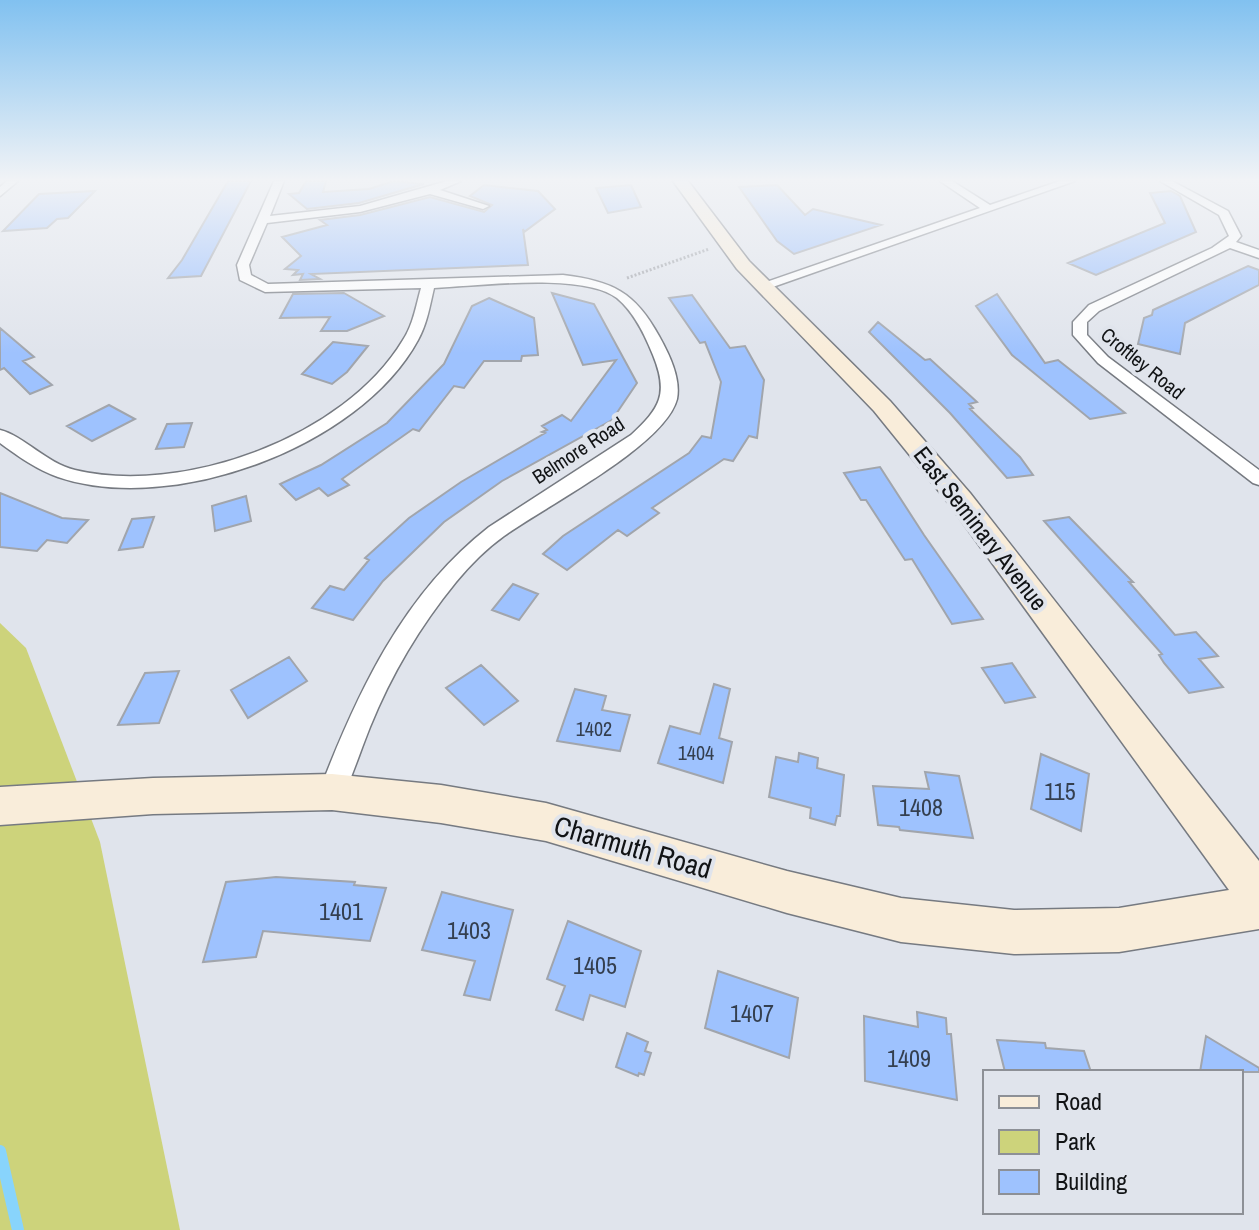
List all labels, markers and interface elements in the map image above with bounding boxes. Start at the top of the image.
street label: Croftley Road [1096,321,1190,405]
street label: Belmore Road [527,410,629,490]
street label: East Seminary Avenue [907,439,1055,617]
house number: 1402 [576,715,612,742]
house number: 1404 [678,739,714,766]
house number: 115 [1044,775,1076,807]
house number: 1408 [899,791,943,823]
street label: Charmuth Road [550,806,716,888]
house number: 1401 [319,895,363,927]
house number: 1403 [447,914,491,946]
house number: 1405 [573,949,617,981]
house number: 1407 [730,997,774,1029]
house number: 1409 [887,1042,931,1074]
legend [983,1070,1243,1214]
text: Road [1055,1085,1102,1117]
text: Park [1055,1125,1096,1157]
text: Building [1055,1165,1127,1197]

